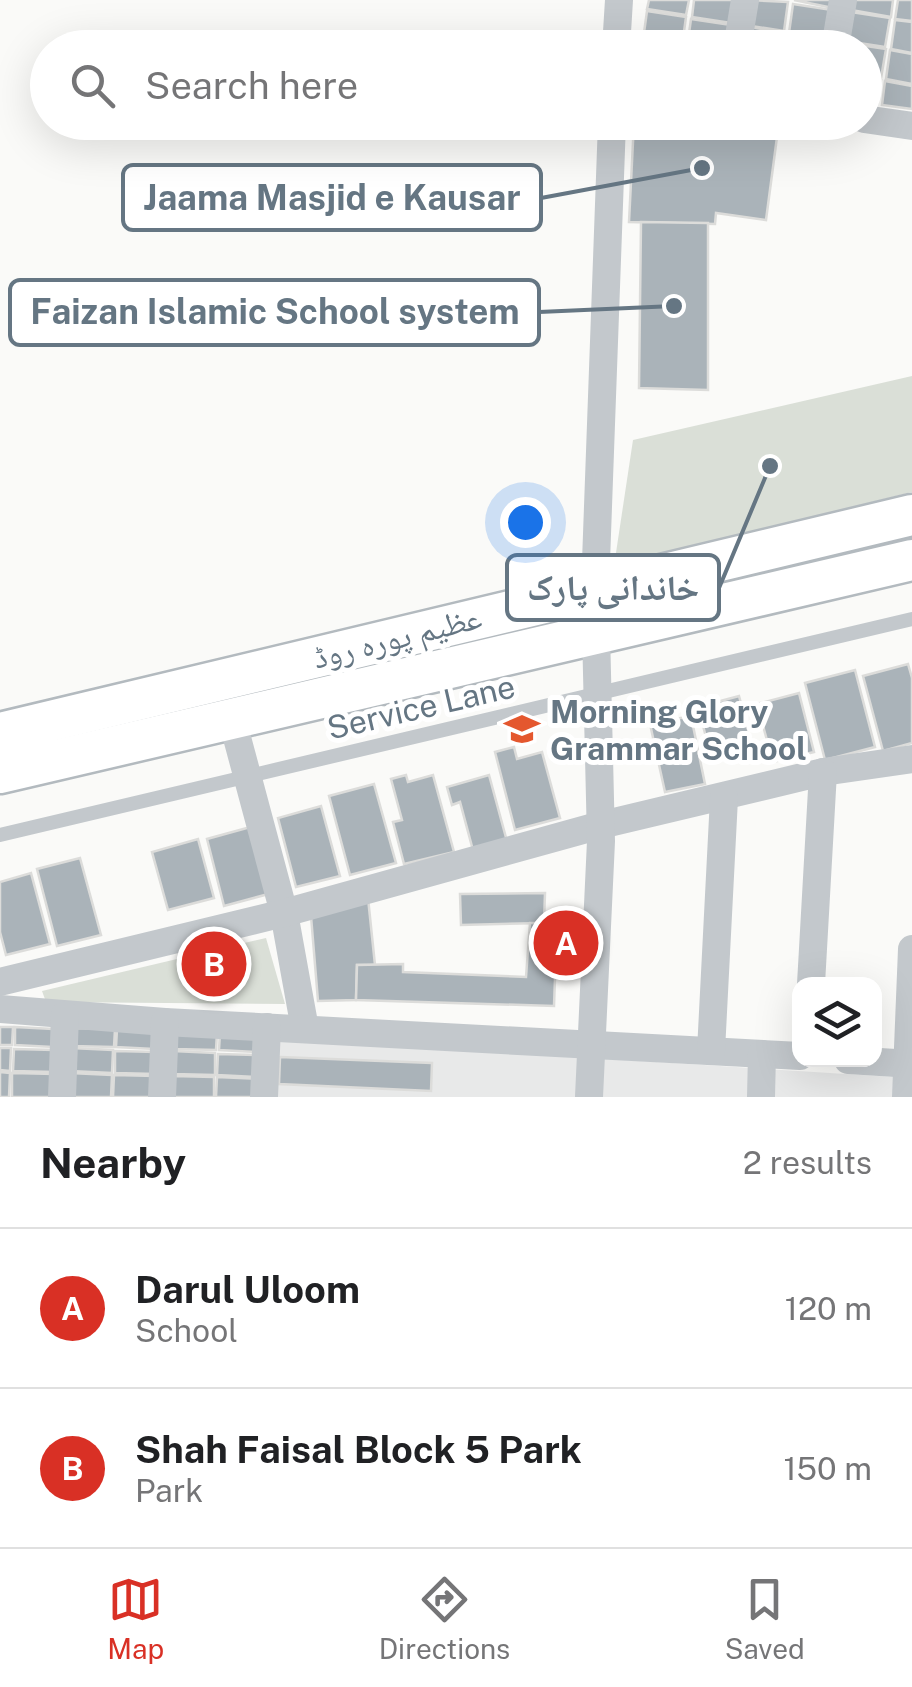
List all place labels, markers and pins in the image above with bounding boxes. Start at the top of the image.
callout: Jaama Masjid e Kausar [123,165,541,230]
callout: Faizan Islamic School system [10,280,539,345]
callout: خاندانی پارک [507,555,719,620]
place label: Morning Glory Grammar School [550,693,807,767]
school or university icon: Morning Glory Grammar School [503,710,541,748]
pin: A [534,906,598,980]
pin: B [182,926,246,1002]

